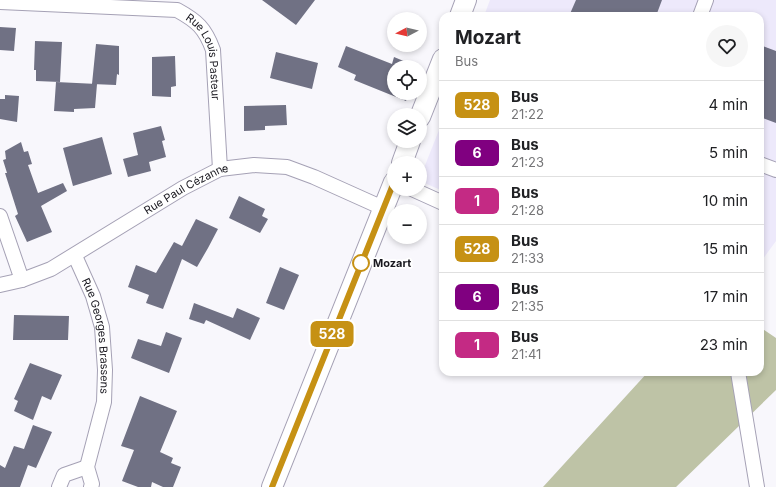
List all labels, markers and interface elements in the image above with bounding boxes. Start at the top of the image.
street label: Rue Louis Pasteur [183,10,223,101]
north arrow [387,12,427,52]
map controls [387,12,427,244]
button: heart [706,25,748,67]
text: Mozart [455,26,521,49]
text: Bus [455,53,478,69]
button: locate [387,60,427,100]
text: Bus [511,87,539,106]
text: 4 min [708,95,748,114]
text: 528 [464,96,490,113]
text: 21:22 [511,106,544,122]
button: layers [387,108,427,148]
text: Bus [511,135,539,154]
text: 5 min [709,143,748,162]
text: 6 [472,144,482,161]
text: 21:23 [511,154,544,170]
button: + [387,156,427,196]
street label: Rue Paul Cézanne [141,161,229,217]
text: Bus [511,183,539,202]
text: 10 min [703,191,748,210]
text: 1 [474,192,480,209]
text: 21:28 [511,202,544,218]
button: − [387,204,427,244]
text: Bus [511,231,539,250]
text: 15 min [703,239,748,258]
text: 528 [464,240,490,257]
text: 21:33 [511,250,544,266]
marker: Mozart [352,254,370,272]
place label: Mozart [373,256,411,270]
street label: Rue Georges Brassens [79,276,112,394]
text: Bus [511,279,539,298]
text: 17 min [704,287,748,306]
text: 6 [472,288,482,305]
text: 21:35 [511,298,544,314]
line badge: 528 [309,321,355,347]
text: 528 [319,325,345,342]
text: Bus [511,327,539,346]
text: 23 min [700,335,748,354]
text: 1 [474,336,480,353]
text: 21:41 [511,346,541,362]

